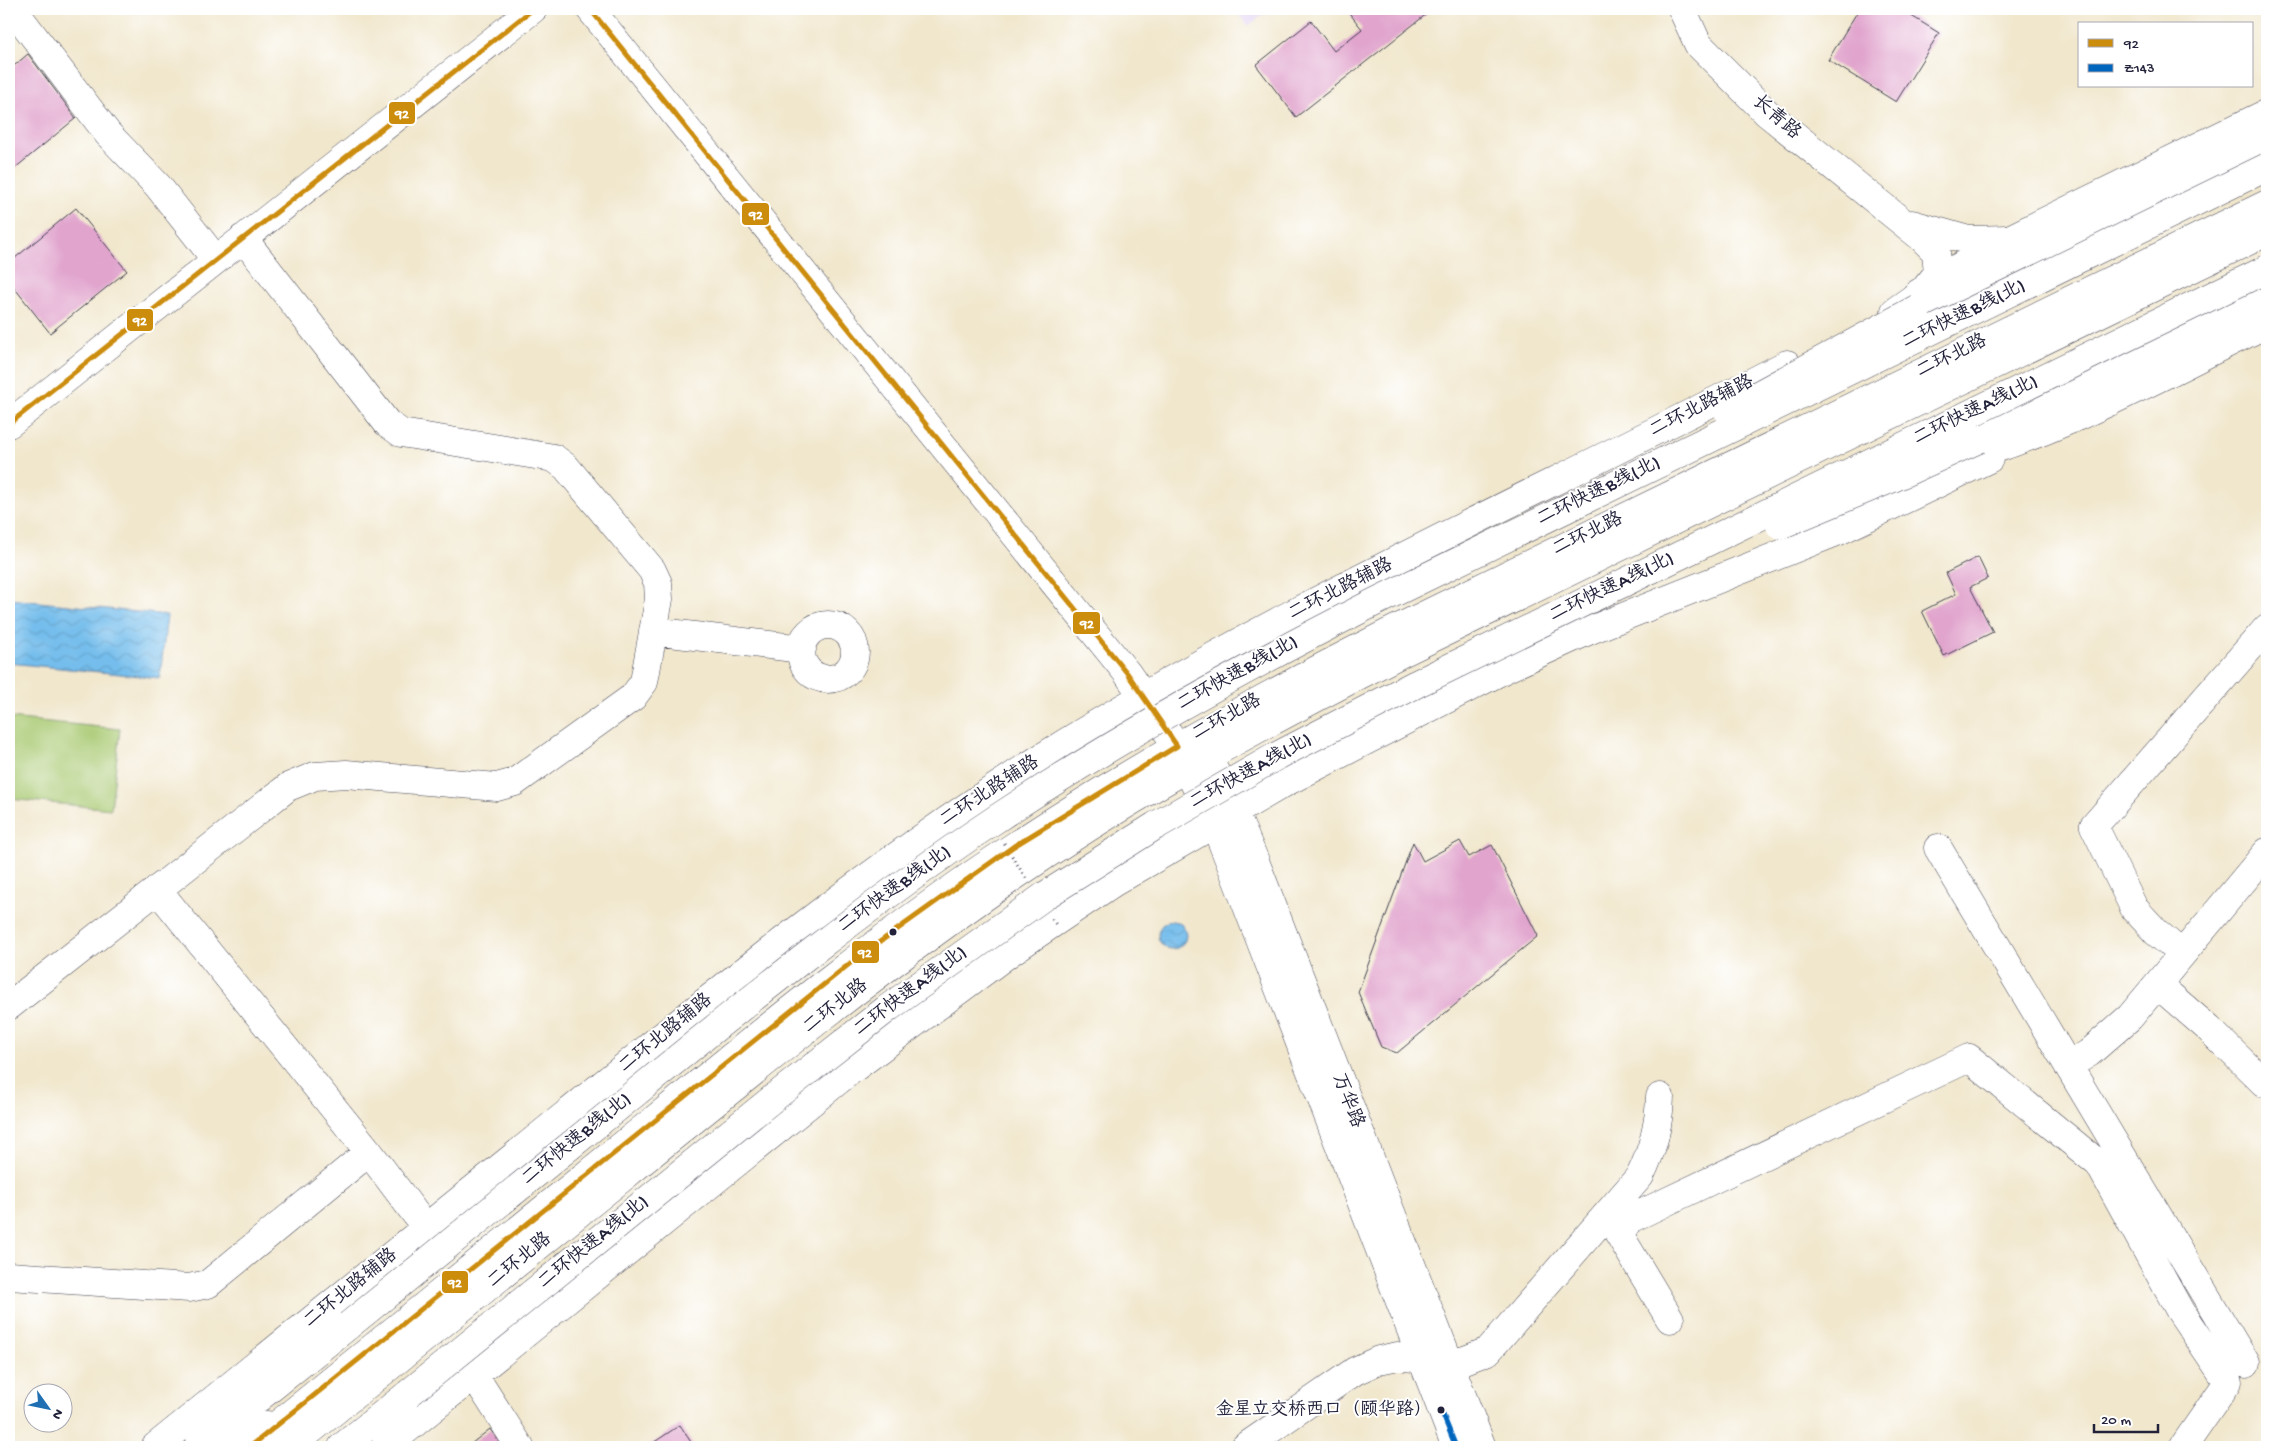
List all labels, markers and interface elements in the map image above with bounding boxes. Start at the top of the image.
legend [2078,22,2254,88]
text: 92 [2123,36,2139,54]
text: Z143 [2124,60,2155,78]
street label: 长青路 [1747,90,1806,145]
line badge: 92 [388,101,416,125]
text: 92 [394,107,409,124]
line badge: 92 [741,202,770,226]
text: 92 [748,208,763,225]
street label: 二环快速B线(北) [1898,274,2029,355]
line badge: 92 [126,308,154,332]
text: 92 [132,314,147,331]
street label: 二环北路 [1912,329,1991,384]
street label: 二环北路辅路 [1646,370,1758,443]
street label: 二环快速A线(北) [1909,370,2042,451]
street label: 二环快速B线(北) [1533,451,1664,532]
street label: 二环北路 [1548,507,1627,562]
street label: 二环快速A线(北) [1545,547,1678,628]
street label: 二环北路辅路 [1285,553,1397,626]
line badge: 92 [1072,611,1101,635]
text: 92 [1079,617,1094,634]
street label: 二环快速B线(北) [1173,630,1302,717]
street label: 二环北路 [1188,689,1266,746]
street label: 二环快速A线(北) [1185,728,1316,815]
street label: 二环北路辅路 [935,750,1044,833]
street label: 二环快速B线(北) [833,840,956,939]
unlabelled marker [888,927,898,937]
line badge: 92 [851,940,880,964]
street label: 二环快速A线(北) [849,941,972,1042]
text: 92 [857,946,872,963]
street label: 二环北路 [798,974,873,1039]
street label: 二环北路辅路 [614,988,718,1079]
street label: 万华路 [1326,1070,1369,1132]
street label: 二环快速B线(北) [517,1088,636,1191]
street label: 二环快速A线(北) [533,1190,654,1295]
street label: 二环北路 [483,1227,557,1294]
street label: 二环北路辅路 [299,1243,403,1334]
line badge: 92 [441,1270,469,1294]
text: 92 [447,1276,462,1293]
north arrow [22,1384,72,1434]
place label: 金星立交桥西口（颐华路） [1216,1399,1432,1421]
scale bar [2094,1401,2157,1433]
text: N [47,1405,66,1422]
marker: 金星立交桥西口（颐华路） [1436,1405,1446,1415]
text: 20 m [2101,1412,2131,1430]

